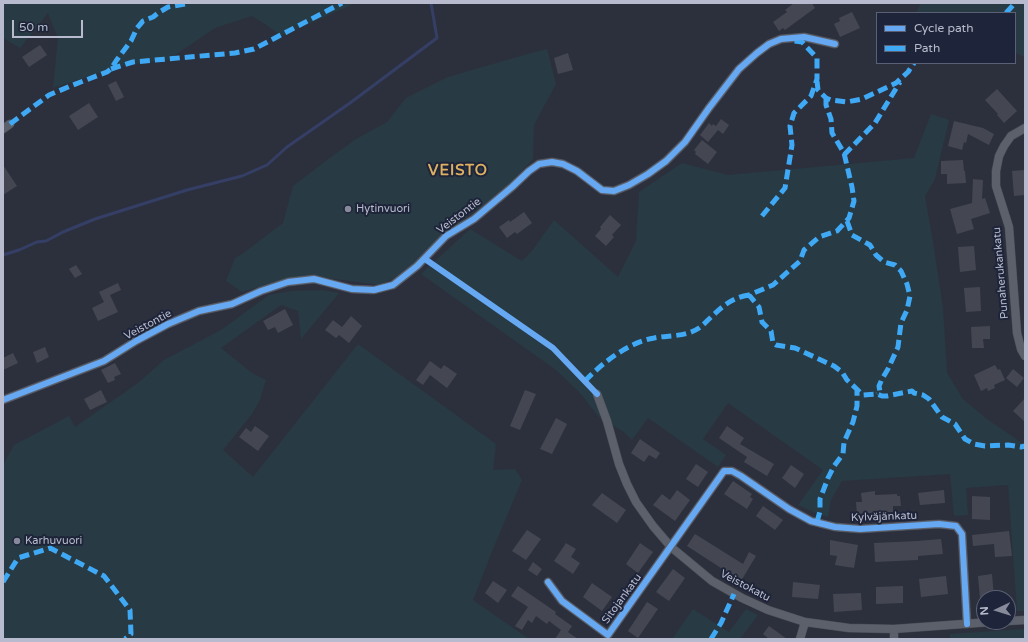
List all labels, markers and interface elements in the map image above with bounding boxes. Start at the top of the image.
scale bar [14,12,85,38]
legend [876,12,1016,64]
text: 50 m [19,20,48,34]
text: Cycle path [914,21,973,35]
text: Path [914,41,940,55]
district label: VEISTO [428,162,488,180]
street label: Veistontie [434,195,484,237]
place label: Hytinvuori [356,202,410,216]
marker: Hytinvuori [343,204,353,214]
street label: Punaherukankatu [990,226,1012,320]
street label: Veistontie [122,307,174,343]
street label: Kylväjänkatu [851,509,917,525]
place label: Karhuvuori [25,534,82,548]
marker: Karhuvuori [12,536,22,546]
street label: Veistokatu [718,567,772,605]
street label: Sitojankatu [599,571,645,627]
north arrow [976,590,1016,630]
text: N [978,606,991,616]

